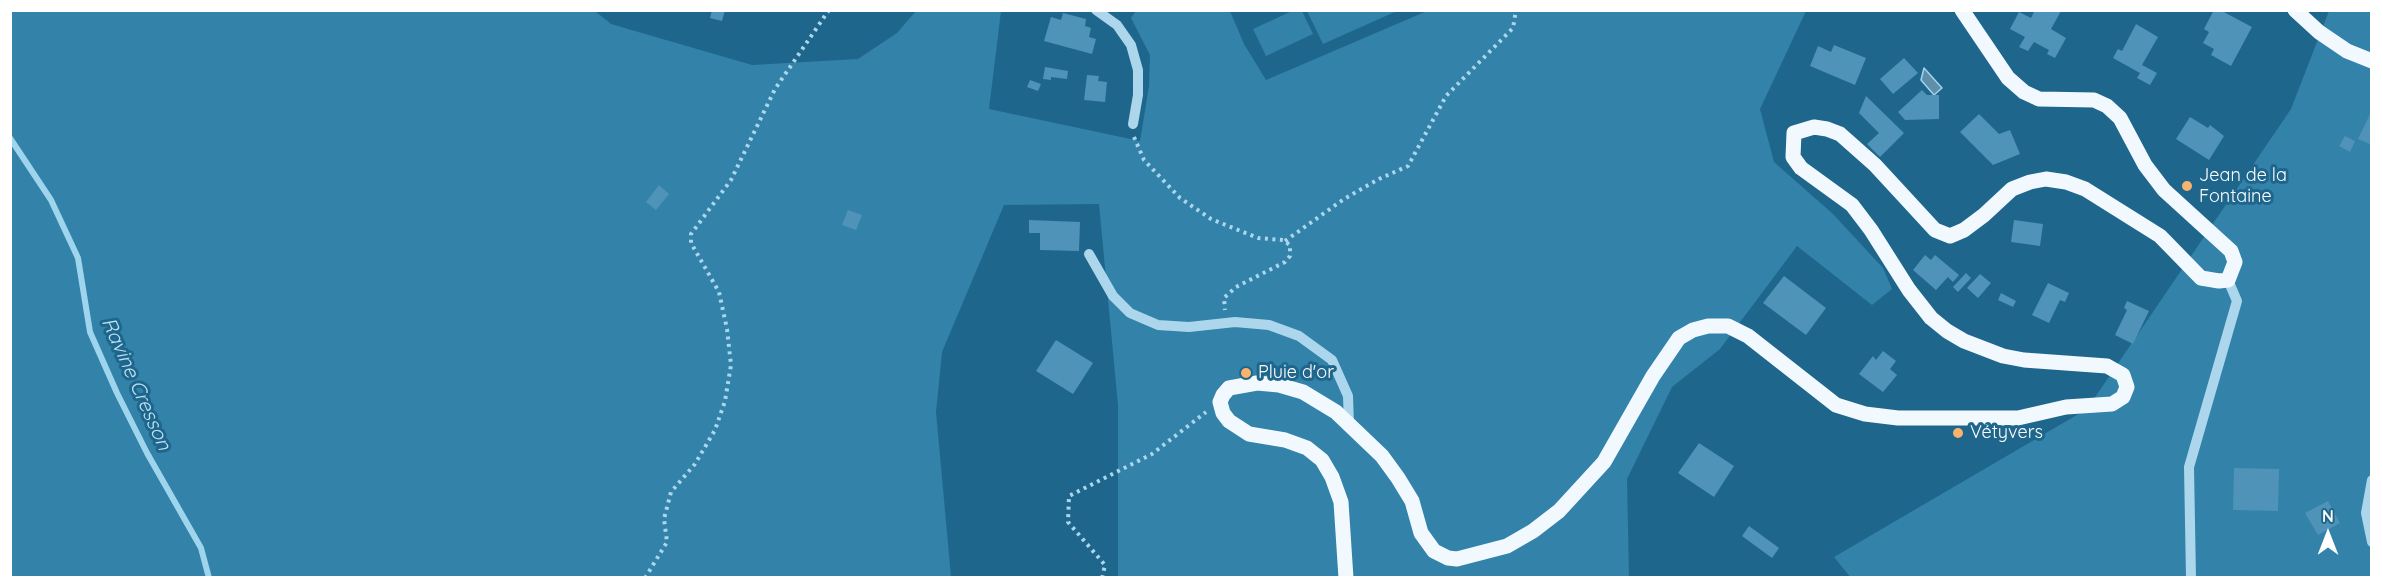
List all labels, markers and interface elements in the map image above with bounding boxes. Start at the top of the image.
place label: Jean de la Fontaine [2199,165,2287,207]
marker: Jean de la Fontaine [2180,179,2194,193]
water label: Ravine Cresson [96,314,176,454]
place label: Pluie d'or [1258,362,1334,384]
marker: Pluie d'or [1239,366,1253,380]
place label: Vétyvers [1970,422,2043,444]
marker: Vétyvers [1951,426,1965,440]
north arrow [2298,504,2358,564]
text: N [2322,506,2334,526]

